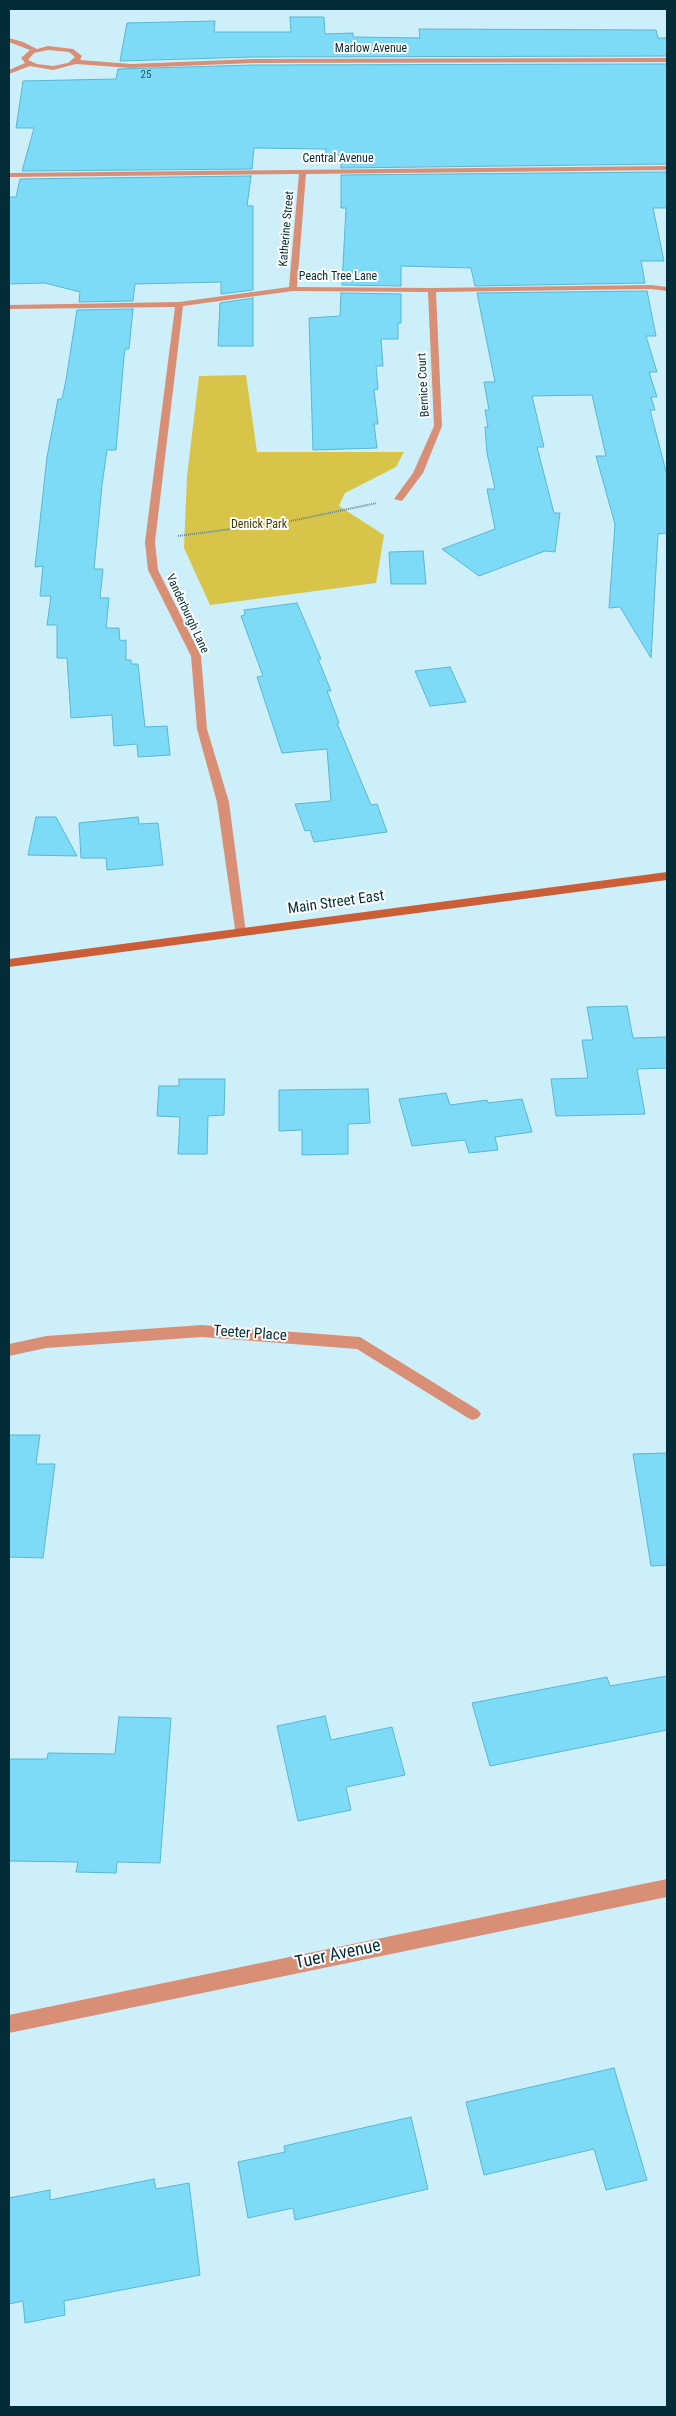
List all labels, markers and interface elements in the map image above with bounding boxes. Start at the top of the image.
street label: Marlow Avenue [335,42,407,56]
house number: 25 [141,68,151,82]
street label: Central Avenue [302,152,374,166]
street label: Katherine Street [277,191,297,267]
street label: Peach Tree Lane [299,270,377,284]
street label: Bernice Court [415,352,433,418]
park label: Denick Park [231,518,287,532]
street label: Vanderburgh Lane [162,572,212,656]
street label: Main Street East [287,887,385,919]
street label: Teeter Place [213,1322,287,1346]
street label: Tuer Avenue [293,1935,383,1975]

